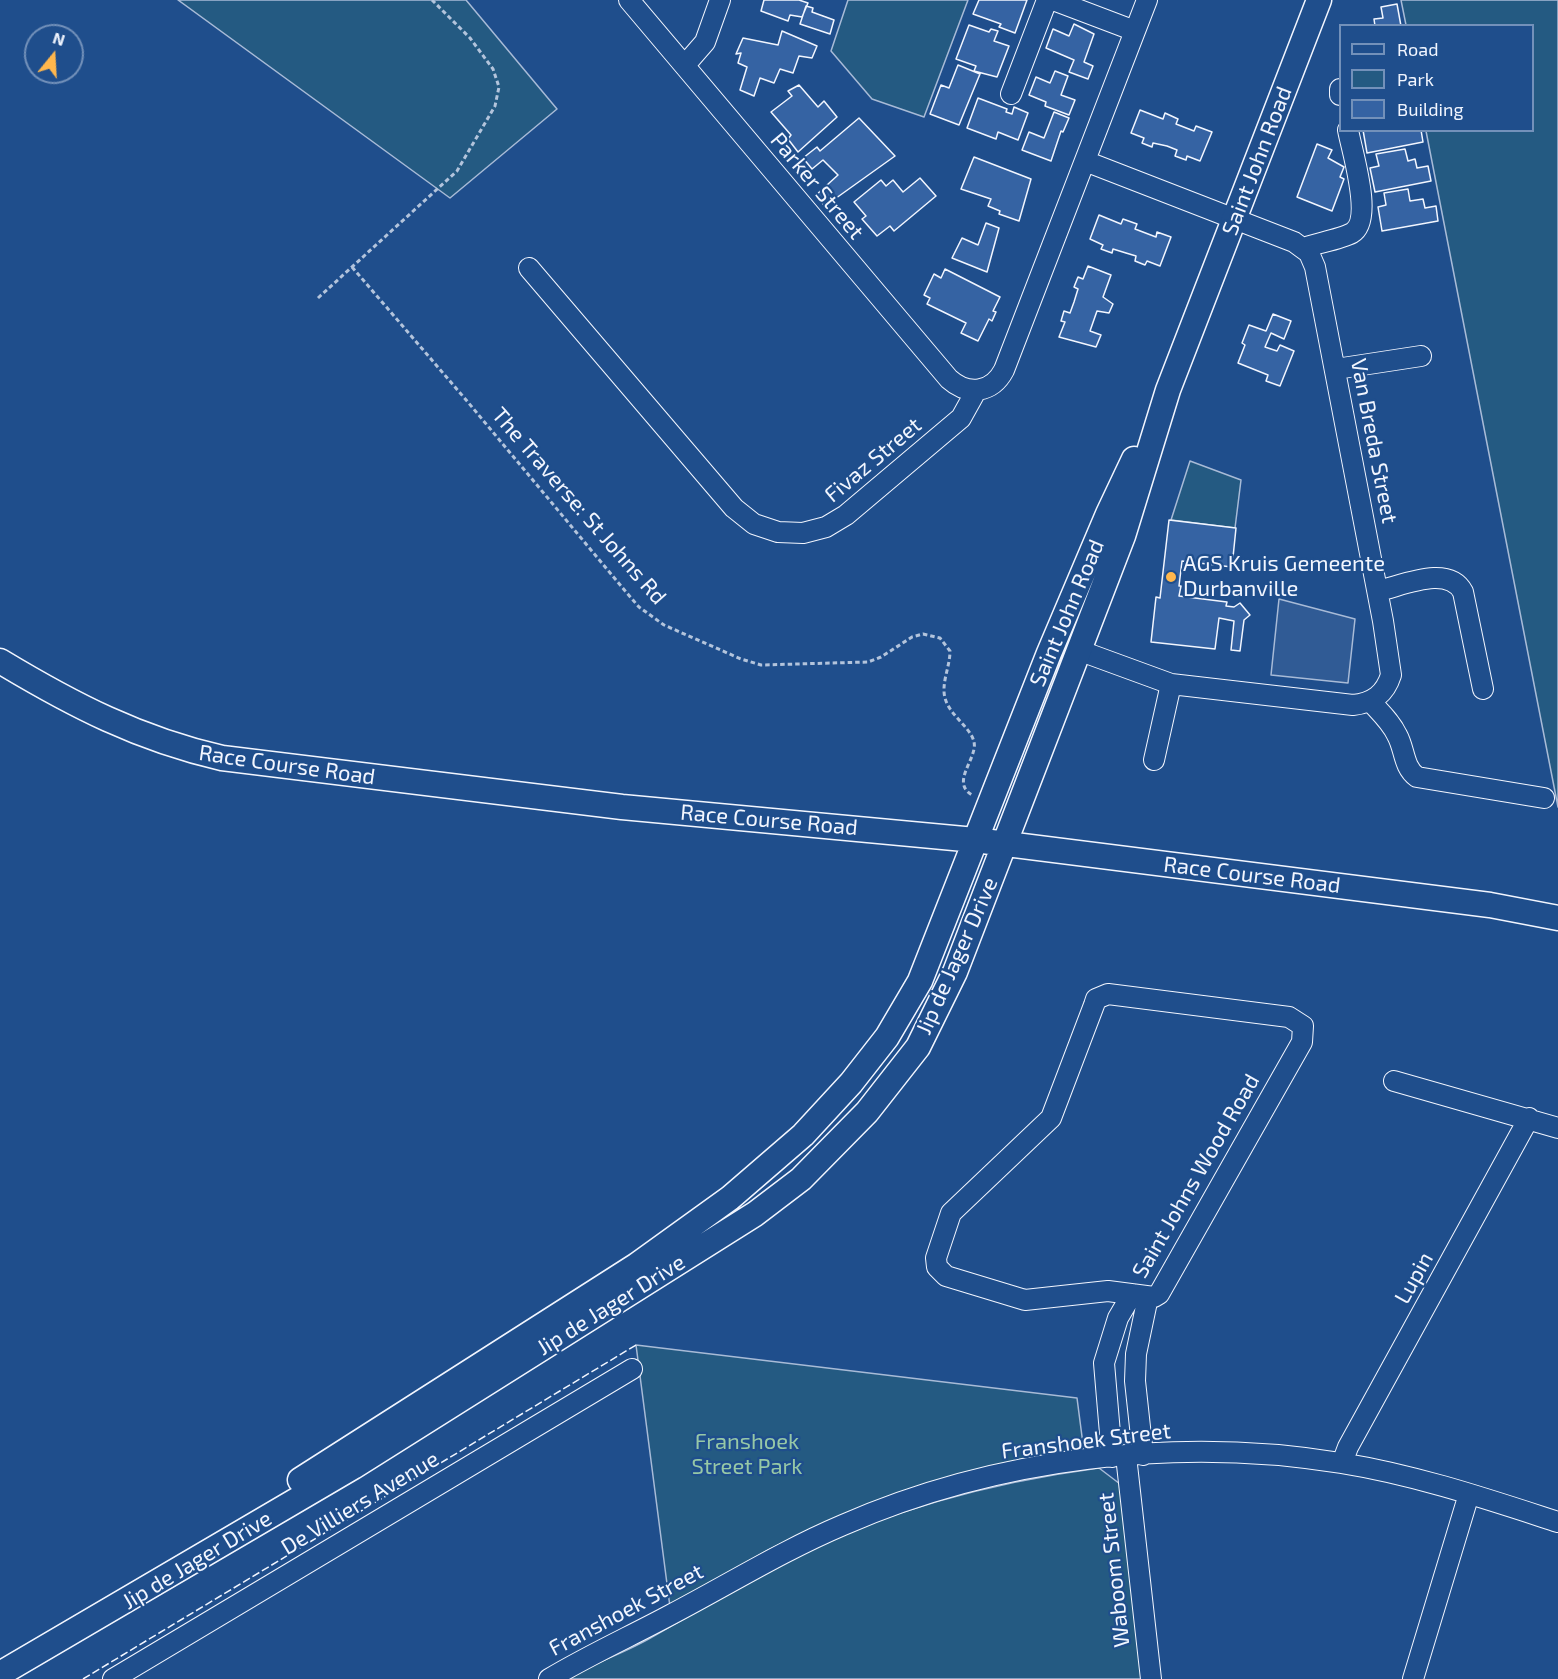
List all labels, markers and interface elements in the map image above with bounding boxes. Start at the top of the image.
north arrow [24,24,84,84]
legend [1339,24,1534,132]
text: N [51,27,68,49]
text: Road [1397,38,1438,60]
text: Park [1397,68,1434,90]
street label: Saint John Road [1217,83,1297,239]
text: Building [1397,98,1464,120]
street label: Parker Street [765,127,869,245]
street label: Van Breda Street [1345,356,1403,526]
street label: The Traverse: St Johns Rd [486,402,672,610]
street label: Fivaz Street [819,412,927,508]
street label: Saint John Road [1024,536,1110,690]
place label: AGS Kruis Gemeente Durbanville [1183,551,1385,602]
marker: AGS Kruis Gemeente Durbanville [1164,570,1178,584]
street label: Race Course Road [197,740,377,790]
street label: Race Course Road [679,799,859,841]
street label: Race Course Road [1162,851,1342,899]
street label: Jip de Jager Drive [910,873,1004,1039]
street label: Saint Johns Wood Road [1127,1069,1265,1283]
street label: Lupin [1389,1248,1439,1308]
street label: Jip de Jager Drive [532,1249,690,1361]
street label: Franshoek Street [1000,1417,1172,1465]
park label: Franshoek Street Park [691,1429,803,1480]
street label: De Villiers Avenue [276,1446,444,1560]
street label: Waboom Street [1093,1491,1135,1649]
street label: Jip de Jager Drive [118,1505,276,1615]
street label: Franshoek Street [544,1558,708,1662]

